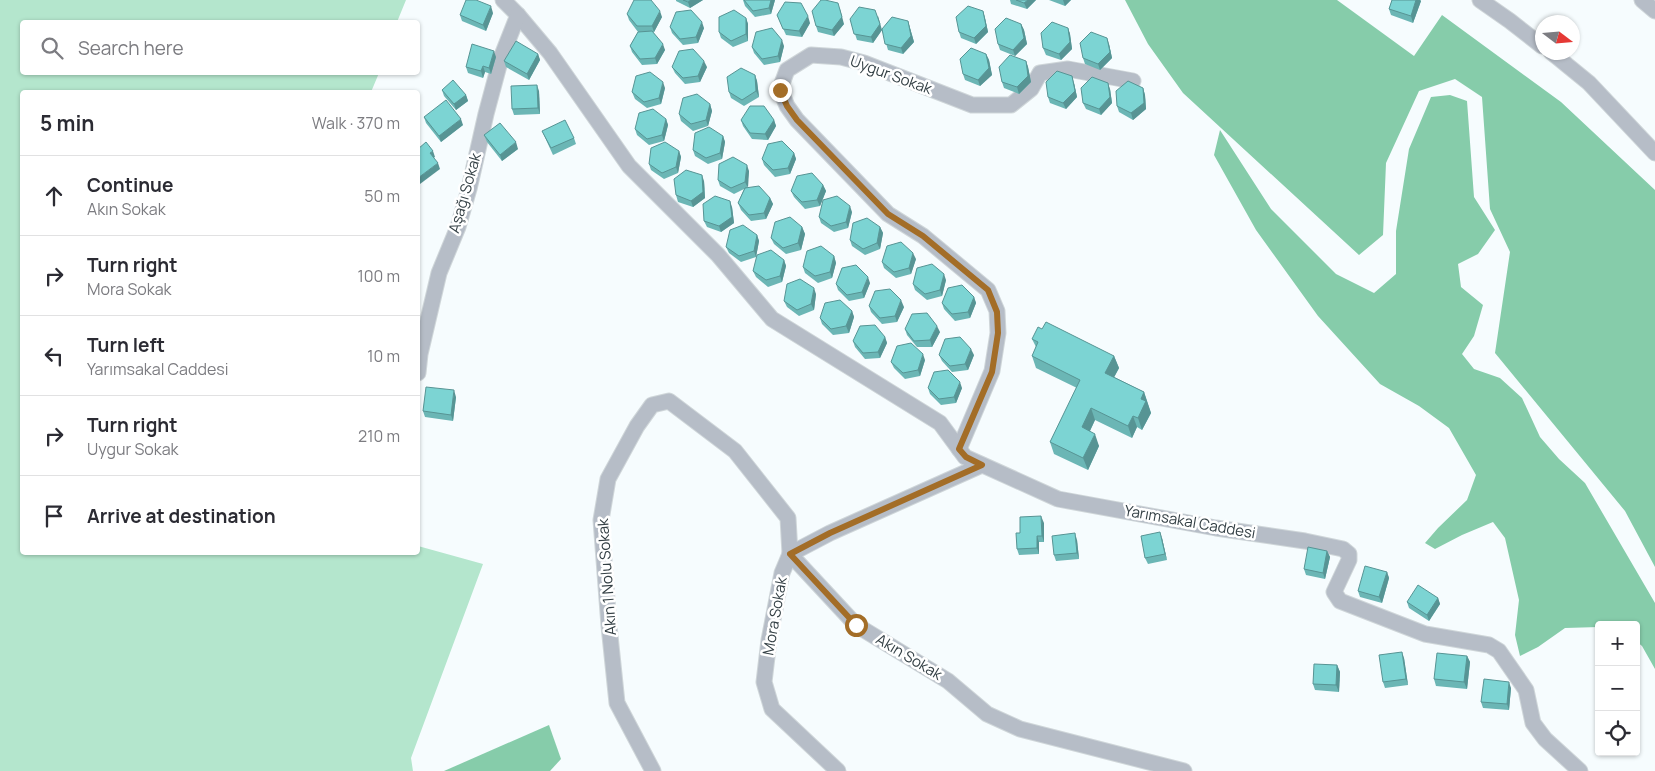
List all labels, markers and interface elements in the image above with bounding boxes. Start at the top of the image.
north arrow [1535,15,1580,60]
search box [20,20,420,75]
icon: search [38,34,66,62]
text: Search here [78,35,184,61]
street label: Uygur Sokak [847,50,936,99]
route end [769,79,792,102]
text: 5 min [40,109,94,137]
text: Walk · 370 m [312,112,400,134]
street label: Aşağı Sokak [443,150,486,235]
text: Continue [87,172,173,198]
icon: ahead [40,182,68,210]
text: 50 m [364,185,400,207]
text: Akın Sokak [87,198,166,220]
text: Turn right [87,252,177,278]
icon: right [40,262,68,290]
text: 100 m [357,265,400,287]
text: Mora Sokak [87,278,172,300]
text: Turn left [87,332,165,358]
icon: left [40,342,68,370]
text: 10 m [367,345,400,367]
text: Yarımsakal Caddesi [87,358,228,380]
text: Turn right [87,412,177,438]
icon: right [40,422,68,450]
text: 210 m [358,425,400,447]
text: Uygur Sokak [87,438,179,460]
street label: Yarımsakal Caddesi [1123,500,1257,543]
icon: arrive [40,502,68,530]
text: Arrive at destination [87,503,276,529]
street label: Akın 1 Nolu Sokak [592,517,621,636]
street label: Mora Sokak [757,575,792,657]
route start [845,614,868,637]
map controls [1595,621,1640,756]
button: + [1595,621,1640,666]
street label: Akın Sokak [872,629,947,685]
button: − [1595,666,1640,711]
button: locate [1595,711,1640,756]

